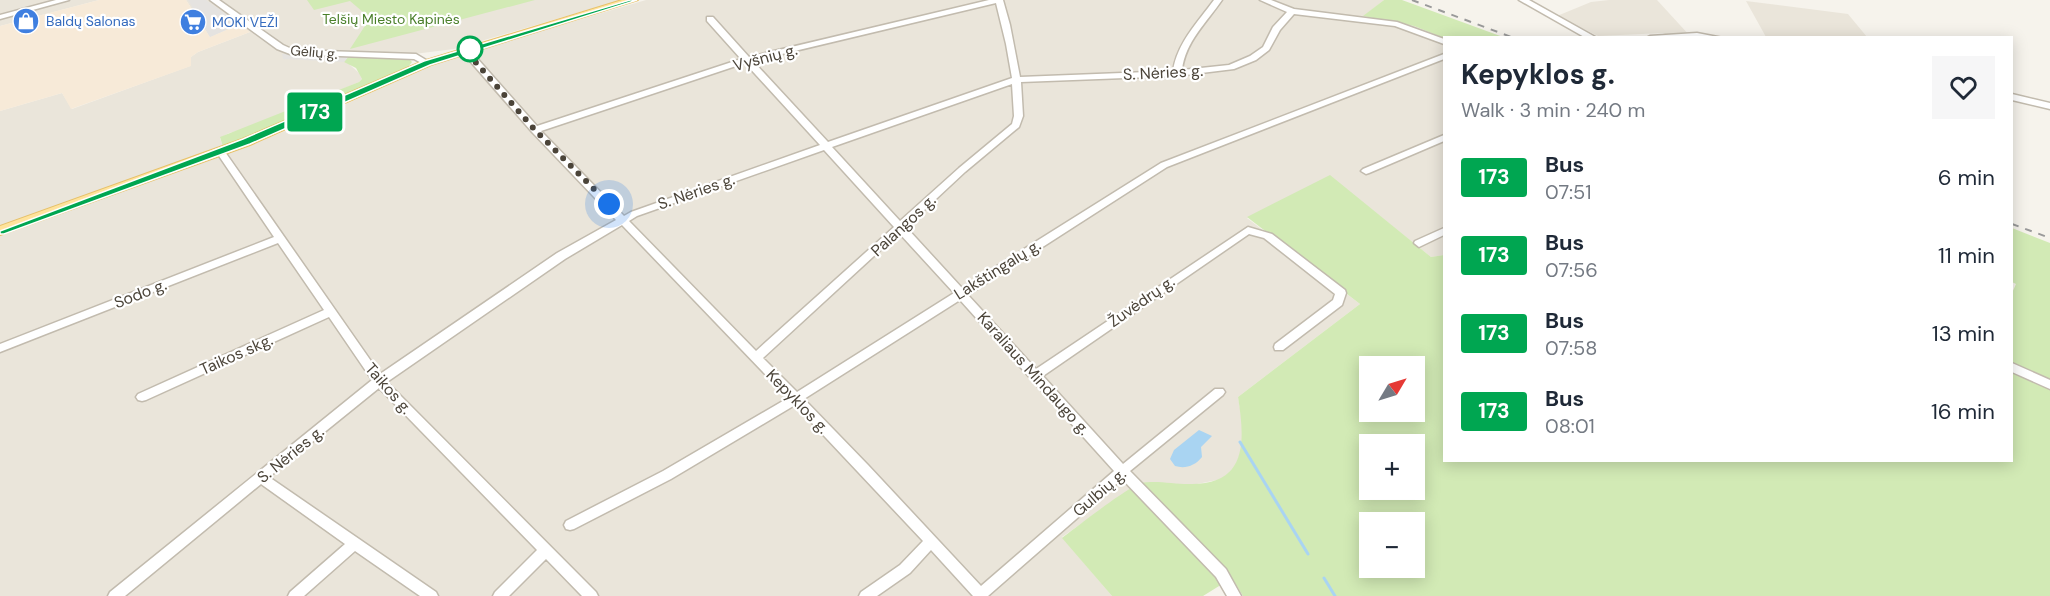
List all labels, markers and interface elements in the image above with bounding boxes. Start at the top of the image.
shop icon: Baldų Salonas [11,6,41,36]
supermarket icon: MOKI VEŽI [178,7,208,37]
park label: Telšių Miesto Kapinės [322,10,460,28]
place label: Baldų Salonas [46,12,136,30]
place label: MOKI VEŽI [212,13,278,31]
unlabelled marker [457,36,483,62]
street label: Vyšnių g. [731,39,800,76]
street label: Gėlių g. [290,41,339,63]
text: Kepyklos g. [1461,56,1615,93]
button: heart [1932,56,1995,119]
street label: S. Nėries g. [1122,60,1204,85]
line badge: 173 [280,92,350,132]
text: Walk · 3 min · 240 m [1461,97,1645,123]
text: 173 [299,98,331,126]
text: Bus [1545,150,1584,179]
text: 173 [1478,163,1510,191]
text: 6 min [1938,163,1995,192]
street label: S. Nėries g. [655,169,737,214]
text: 07:51 [1545,179,1592,205]
your location [594,189,624,219]
street label: Palangos g. [866,190,940,261]
text: Bus [1545,228,1584,257]
street label: Lakštingalų g. [950,234,1045,304]
text: 173 [1478,241,1510,269]
text: 11 min [1938,241,1995,270]
text: 07:56 [1545,257,1598,283]
street label: Žuvėdrų g. [1104,271,1179,332]
street label: Sodo g. [111,274,169,313]
text: Bus [1545,306,1584,335]
street label: Karaliaus Mindaugo g. [973,307,1095,439]
text: 173 [1478,319,1510,347]
text: 13 min [1932,319,1995,348]
street label: Taikos skg. [196,329,276,380]
text: 07:58 [1545,335,1597,361]
north arrow [1359,356,1425,422]
map controls [1359,356,1425,578]
street label: Taikos g. [360,358,417,419]
street label: Kepyklos g. [762,365,834,438]
text: Bus [1545,384,1584,413]
text: 173 [1478,397,1510,425]
text: 16 min [1931,397,1995,426]
text: 08:01 [1545,413,1595,439]
street label: S. Nėries g. [253,421,328,488]
button: + [1359,434,1425,500]
street label: Gulbių g. [1068,463,1130,521]
button: − [1359,512,1425,578]

